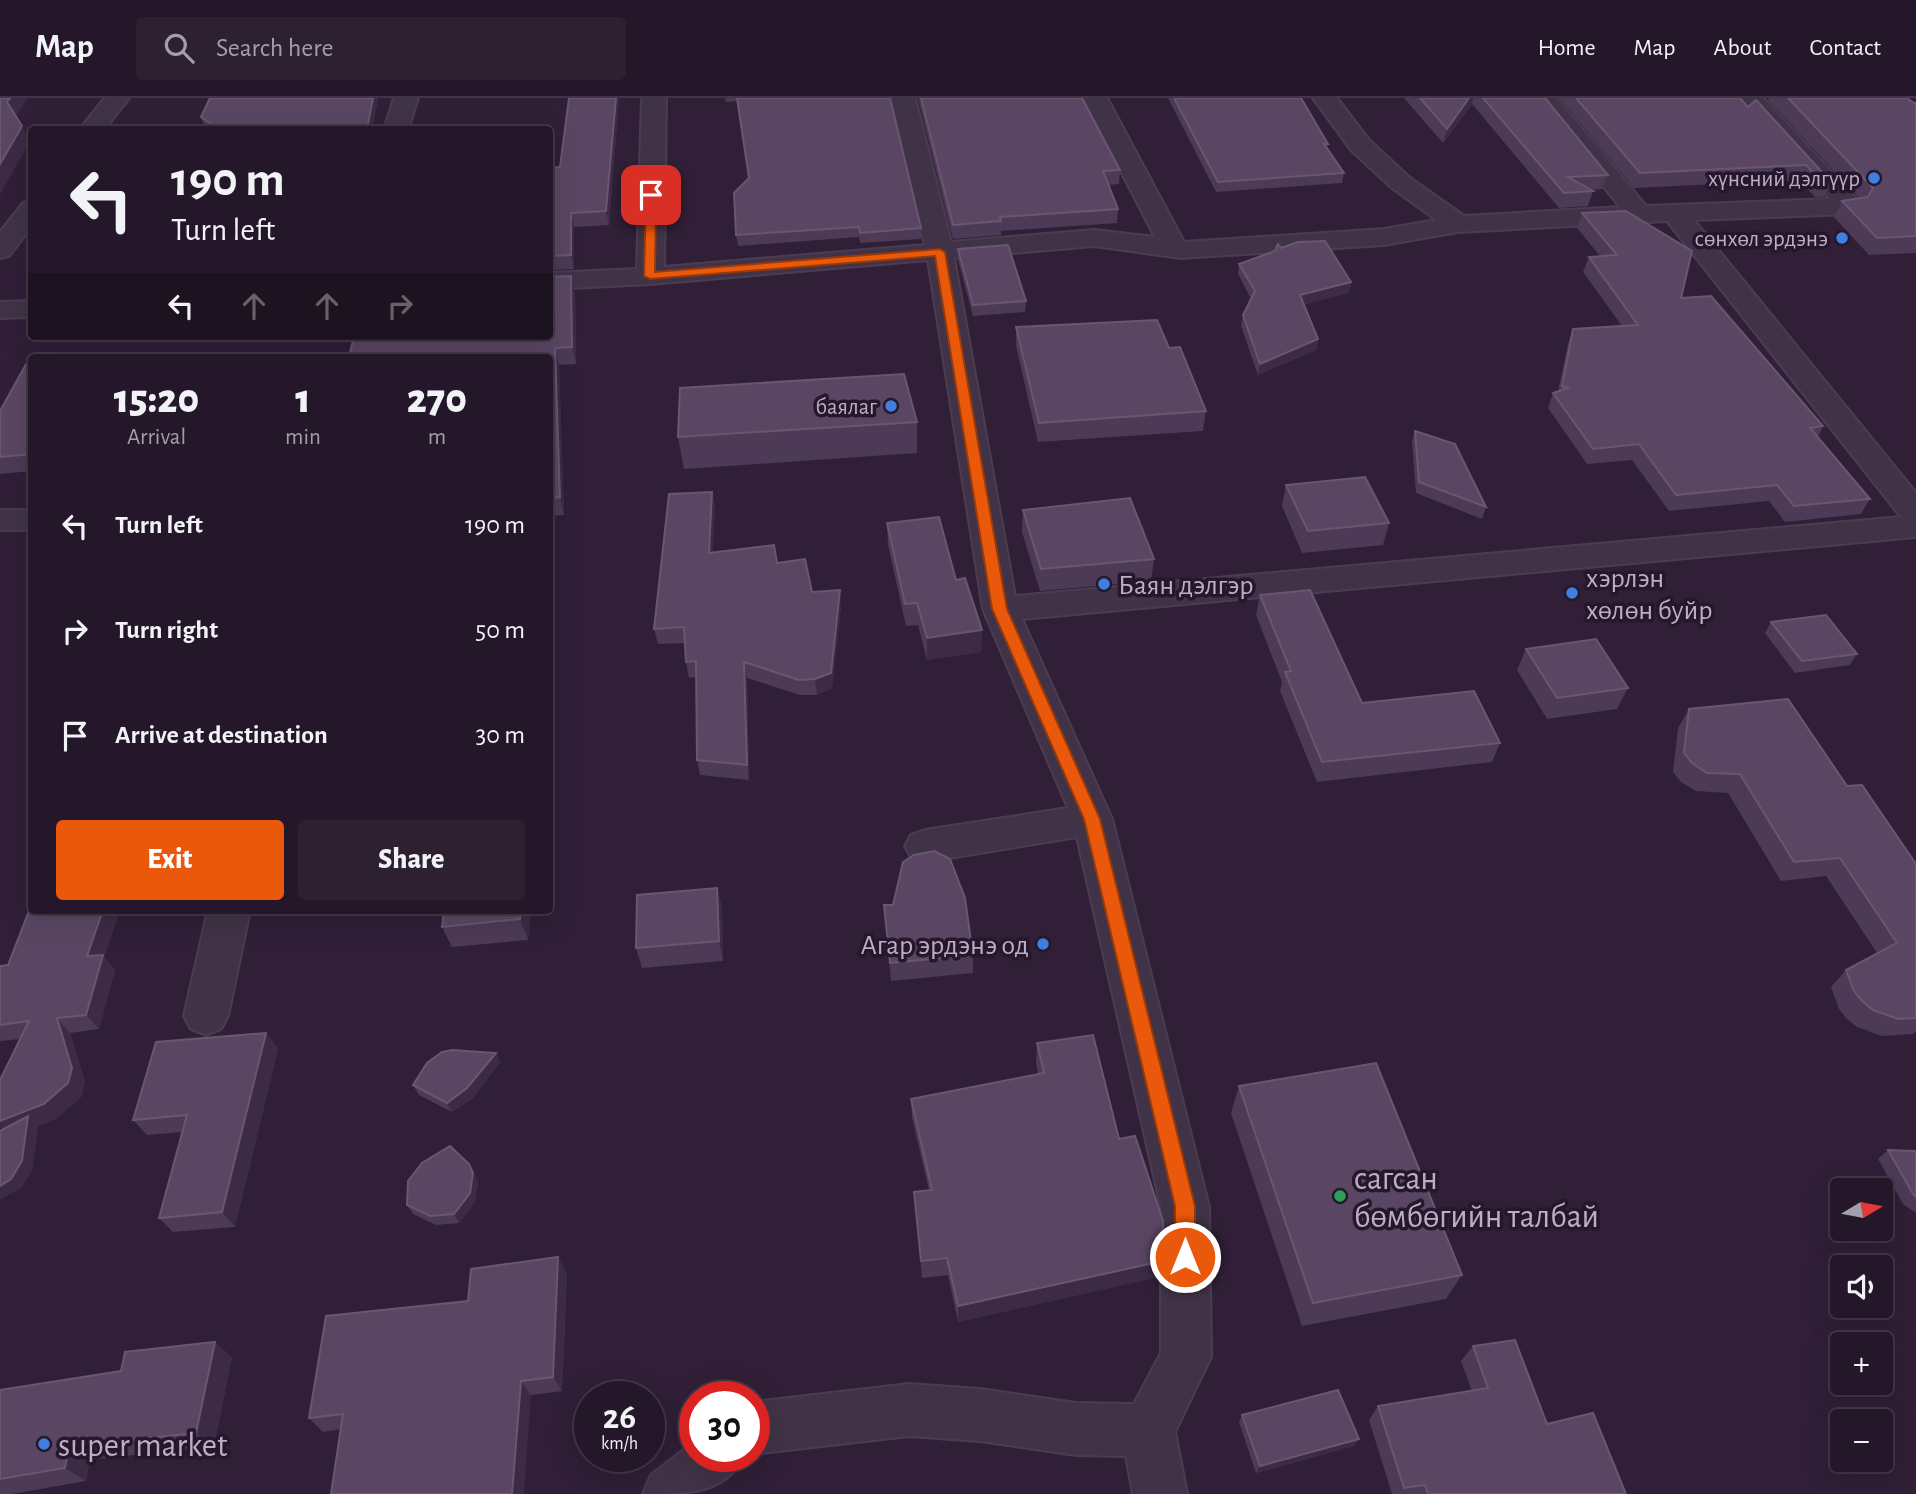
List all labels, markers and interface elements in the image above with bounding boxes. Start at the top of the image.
search box [136,17,626,80]
icon: search [160,29,198,67]
text: Map [35,31,94,64]
text: Search here [216,35,334,61]
text: Home [1538,36,1596,60]
text: Map [1634,36,1676,60]
text: About [1714,36,1771,60]
text: Contact [1809,36,1881,60]
icon: left [56,154,147,245]
text: 190 m [171,156,285,205]
pin [621,165,681,225]
place label: хүнсний дэлгүүр [1708,168,1860,191]
marker: хүнсний дэлгүүр [1866,170,1882,186]
icon: arrive [632,176,670,214]
text: Turn left [171,214,275,246]
place label: сөнхөл эрдэнэ [1695,228,1828,251]
marker: сөнхөл эрдэнэ [1834,230,1850,246]
icon: left [162,287,200,325]
icon: ahead [235,287,273,325]
icon: ahead [308,287,346,325]
icon: right [381,287,419,325]
text: 15:20 [114,378,199,420]
text: 1 [295,378,311,420]
text: 270 [407,378,467,420]
place label: баялаг [816,396,878,419]
marker: баялаг [883,398,899,414]
text: Arrival [127,426,186,449]
text: min [285,426,321,449]
text: m [428,426,446,449]
icon: left [56,507,94,545]
text: Turn left [115,512,203,538]
text: 190 m [465,512,525,538]
place label: хэрлэн хөлөн буйр [1586,565,1712,625]
place label: Баян дэлгэр [1118,572,1254,600]
marker: Баян дэлгэр [1096,576,1112,592]
marker: хэрлэн хөлөн буйр [1564,585,1580,601]
icon: right [56,612,94,650]
text: Turn right [115,617,218,643]
text: 50 m [475,617,525,643]
icon: arrive [56,717,94,755]
text: Arrive at destination [115,722,328,748]
text: 30 m [475,722,525,748]
button: Exit [56,820,284,900]
button: Share [298,820,525,900]
place label: Агар эрдэнэ од [860,932,1029,960]
marker: Агар эрдэнэ од [1035,936,1051,952]
place label: сагсан бөмбөгийн талбай [1354,1163,1599,1234]
north arrow [1830,1178,1894,1241]
map controls [1830,1178,1893,1472]
marker: сагсан бөмбөгийн талбай [1332,1188,1348,1204]
position arrow [1148,1220,1222,1294]
button: sound [1830,1255,1893,1318]
button: + [1830,1332,1893,1395]
speed limit sign: 30 [679,1381,770,1472]
text: 26 [603,1400,636,1435]
button: − [1830,1409,1893,1472]
place label: super market [58,1430,228,1463]
text: km/h [601,1435,638,1453]
marker: super market [36,1436,52,1452]

